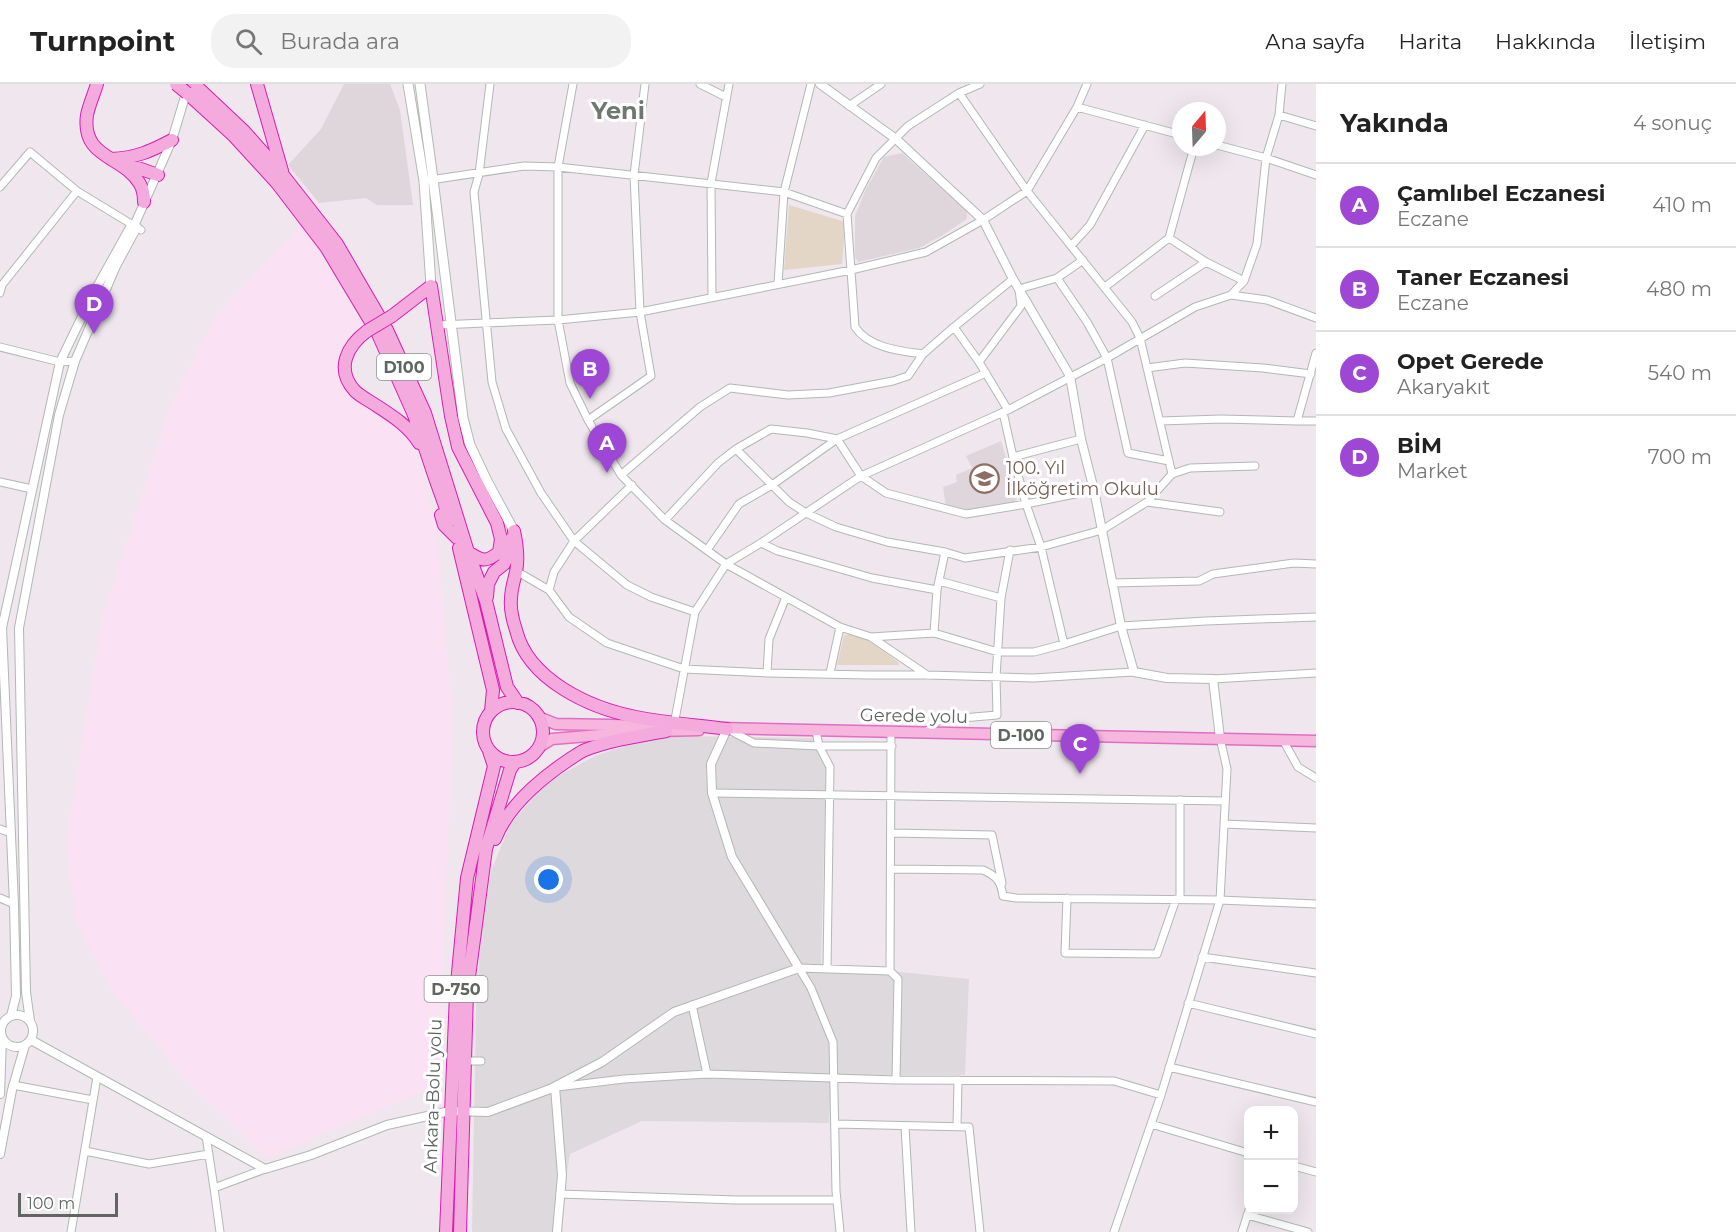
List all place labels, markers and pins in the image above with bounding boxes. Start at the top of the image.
pin: D [74,284,113,334]
pin: B [570,350,610,399]
pin: A [588,424,626,473]
place label: 100. Yıl İlköğretim Okulu [1006,457,1159,500]
school or university icon: 100. Yıl İlköğretim Okulu [969,462,1001,494]
pin: C [1060,724,1100,774]

